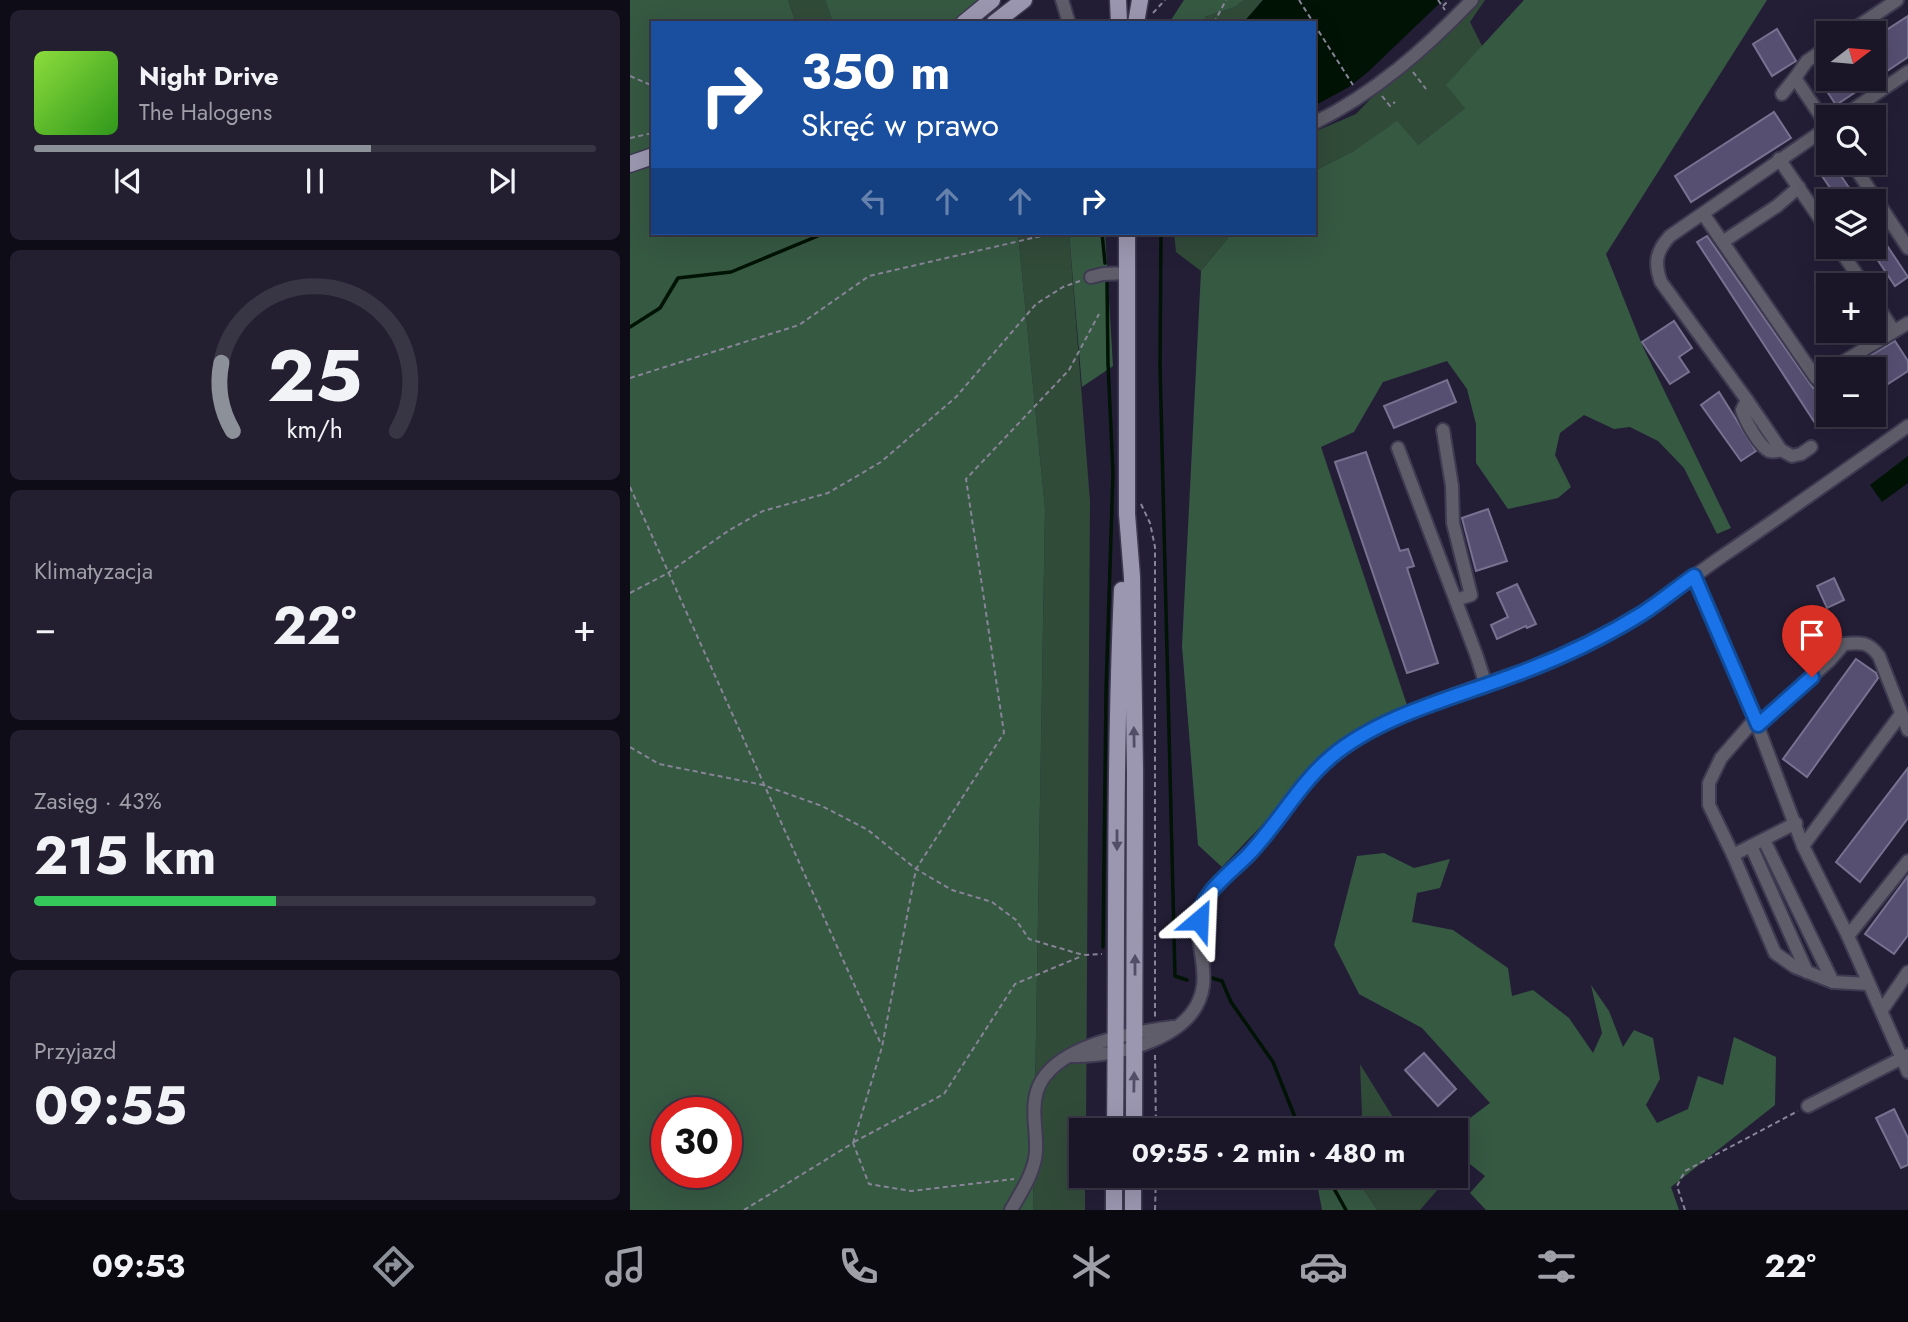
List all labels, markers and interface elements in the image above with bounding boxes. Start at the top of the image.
north arrow [1816,21,1886,91]
map controls [1816,21,1886,427]
text: 350 m [801,37,950,107]
icon: right [686,49,777,140]
text: Night Drive [139,57,279,95]
text: The Halogens [139,95,272,129]
text: Skręć w prawo [801,102,999,148]
button: search [1816,105,1886,175]
icon: previous [109,162,147,200]
icon: pause [296,162,334,200]
icon: next [483,162,521,200]
icon: left [855,182,893,220]
icon: ahead [928,182,966,220]
icon: ahead [1001,182,1039,220]
icon: right [1074,182,1112,220]
button: layers [1816,189,1886,259]
button: + [1816,273,1886,343]
text: 25 [268,323,362,428]
button: − [1816,357,1886,427]
text: km/h [287,411,343,447]
text: Klimatyzacja [34,554,153,588]
text: 22° [273,588,356,664]
text: − [34,600,56,655]
text: + [573,600,596,655]
pin [1782,605,1842,677]
icon: arrive [1793,616,1831,654]
one-way arrow [1129,726,1140,748]
text: Zasięg · 43% [34,784,162,818]
text: 215 km [34,818,216,894]
one-way arrow [1111,829,1122,851]
position arrow [1162,883,1236,957]
one-way arrow [1129,954,1141,976]
text: Przyjazd [34,1034,116,1068]
text: 09:55 [34,1068,187,1144]
one-way arrow [1128,1071,1140,1093]
speed limit sign: 30 [651,1097,742,1188]
text: 09:55 · 2 min · 480 m [1132,1134,1405,1172]
icon: directions [369,1242,418,1291]
icon: music [601,1242,650,1291]
icon: phone [834,1242,883,1291]
icon: climate [1067,1242,1116,1291]
icon: car [1299,1242,1348,1291]
icon: filters [1532,1242,1581,1291]
text: 09:53 [92,1243,185,1289]
text: 22° [1765,1243,1816,1289]

